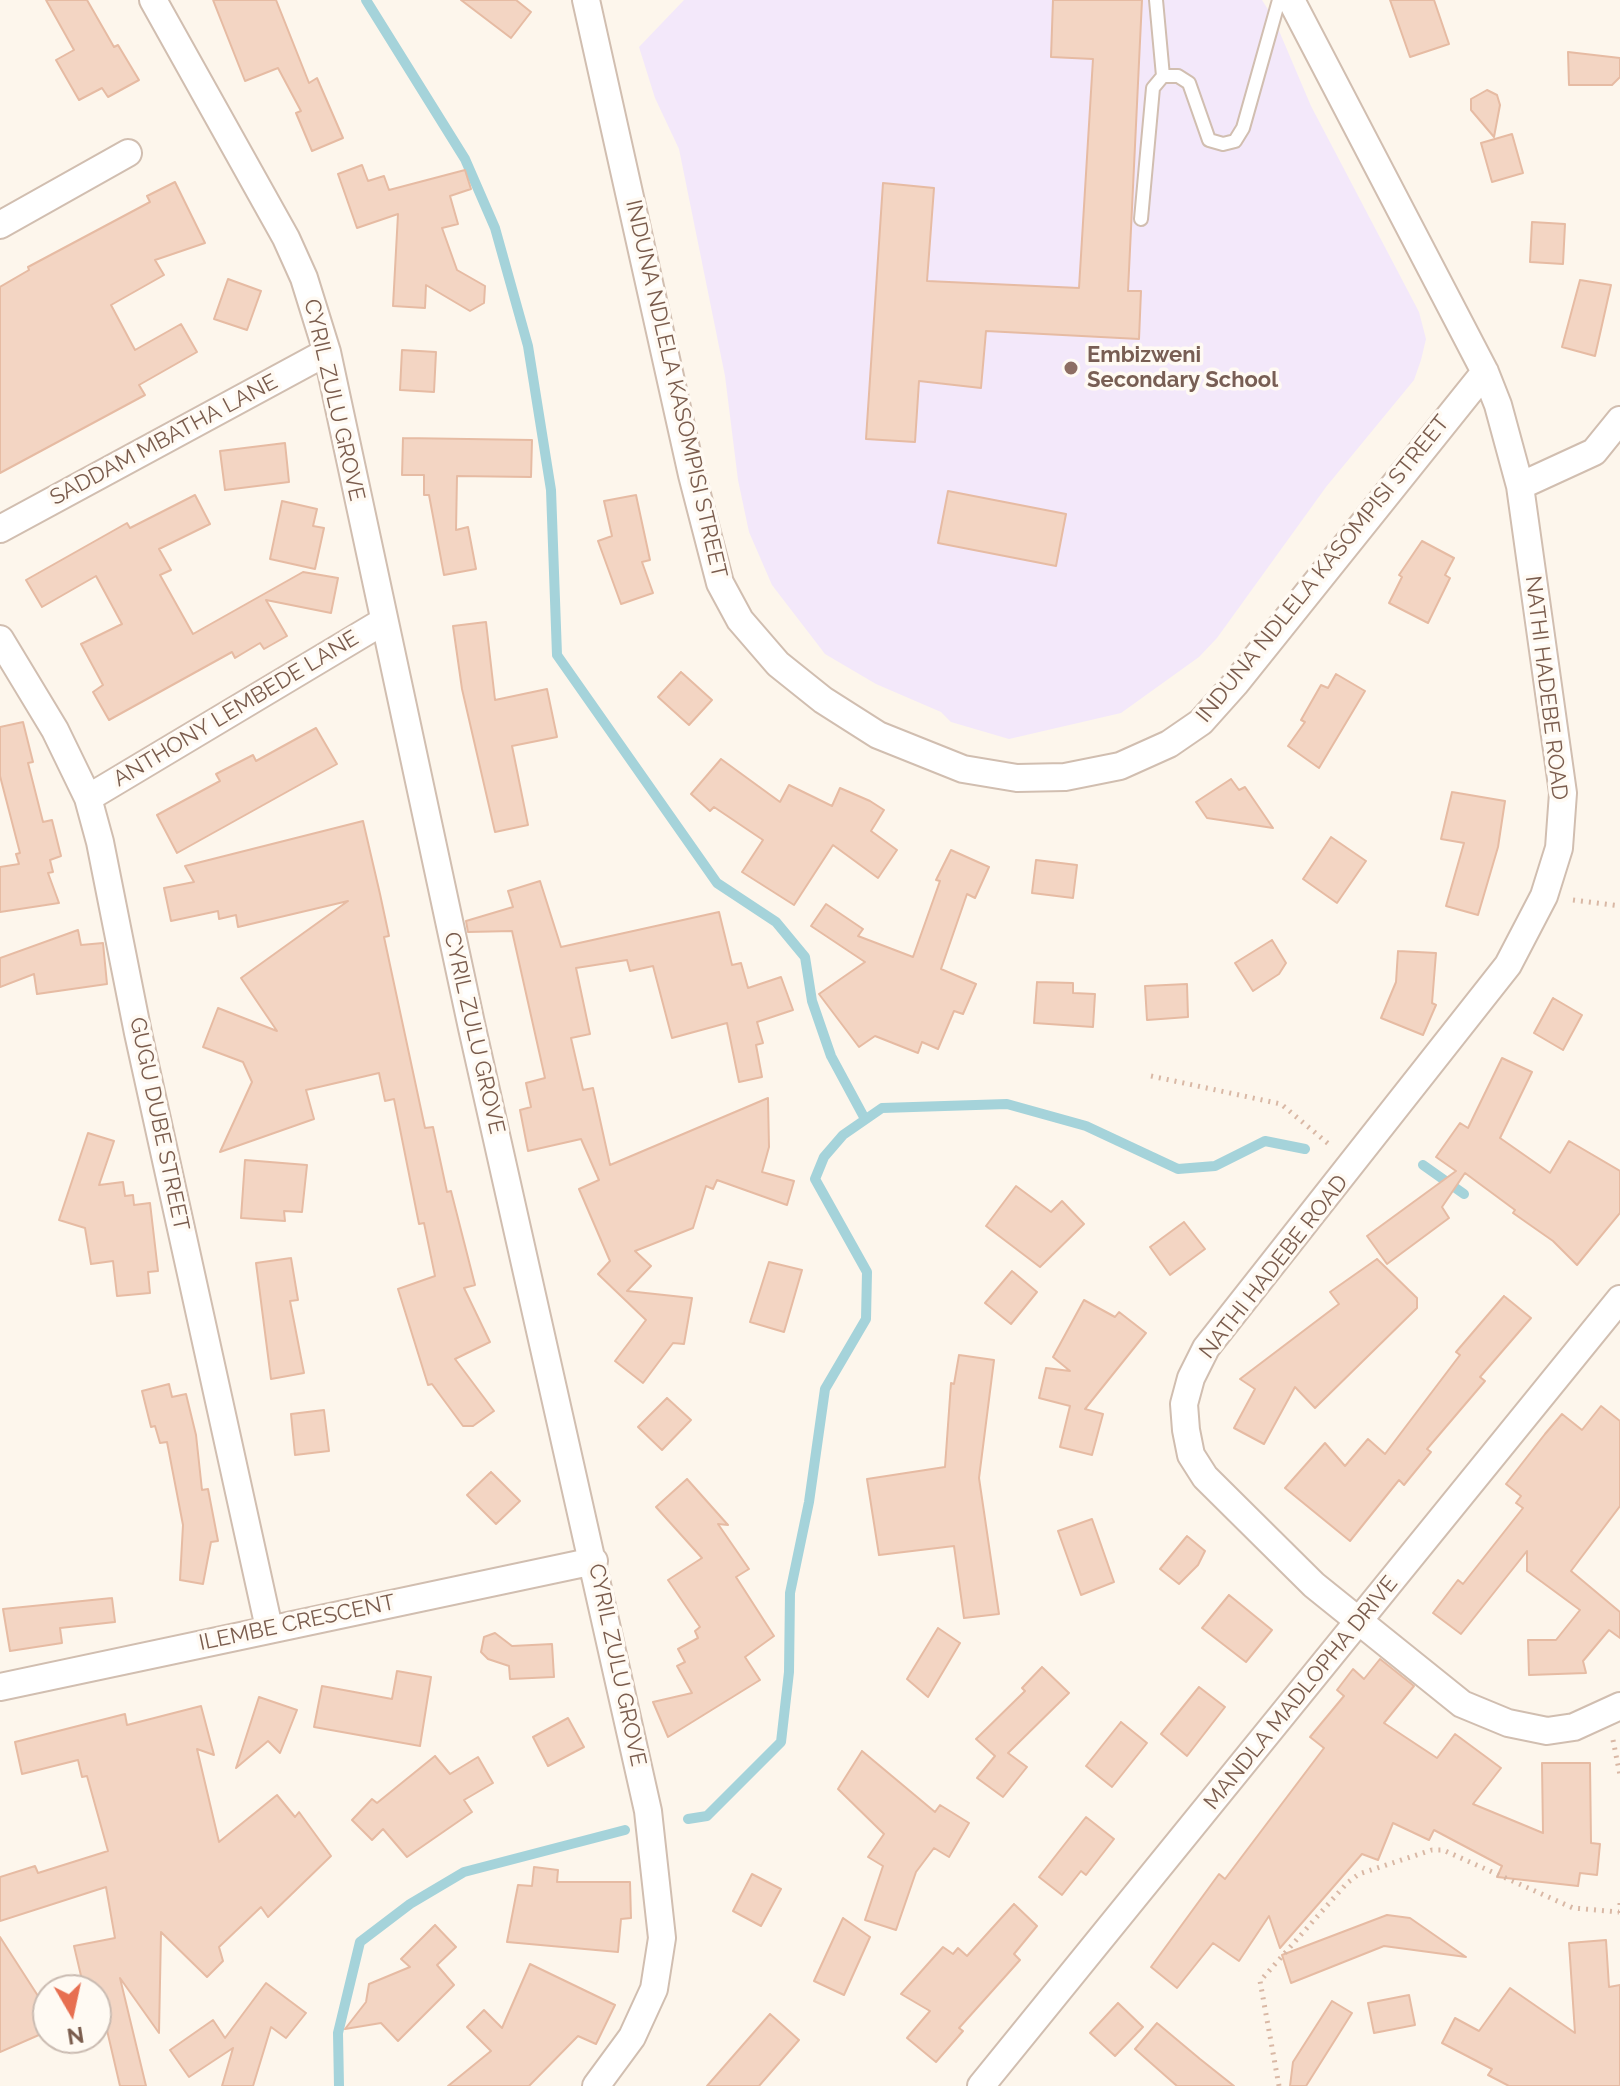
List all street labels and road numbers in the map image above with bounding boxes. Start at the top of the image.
street label: INDUNA NDLELA KASOMPISI STREET [620,197,732,581]
street label: CYRIL ZULU GROVE [298,296,370,504]
street label: SADDAM MBATHA LANE [46,369,282,511]
street label: INDUNA NDLELA KASOMPISI STREET [1191,410,1455,728]
street label: NATHI HADEBE ROAD [1519,574,1573,802]
street label: ANTHONY LEMBEDE LANE [109,625,363,793]
street label: CYRIL ZULU GROVE [438,929,510,1137]
street label: GUGU DUBE STREET [123,1015,195,1233]
street label: NATHI HADEBE ROAD [1194,1170,1354,1364]
street label: CYRIL ZULU GROVE [583,1561,651,1769]
street label: MANDLA MADLOPHA DRIVE [1199,1571,1403,1815]
street label: ILEMBE CRESCENT [197,1589,397,1657]

